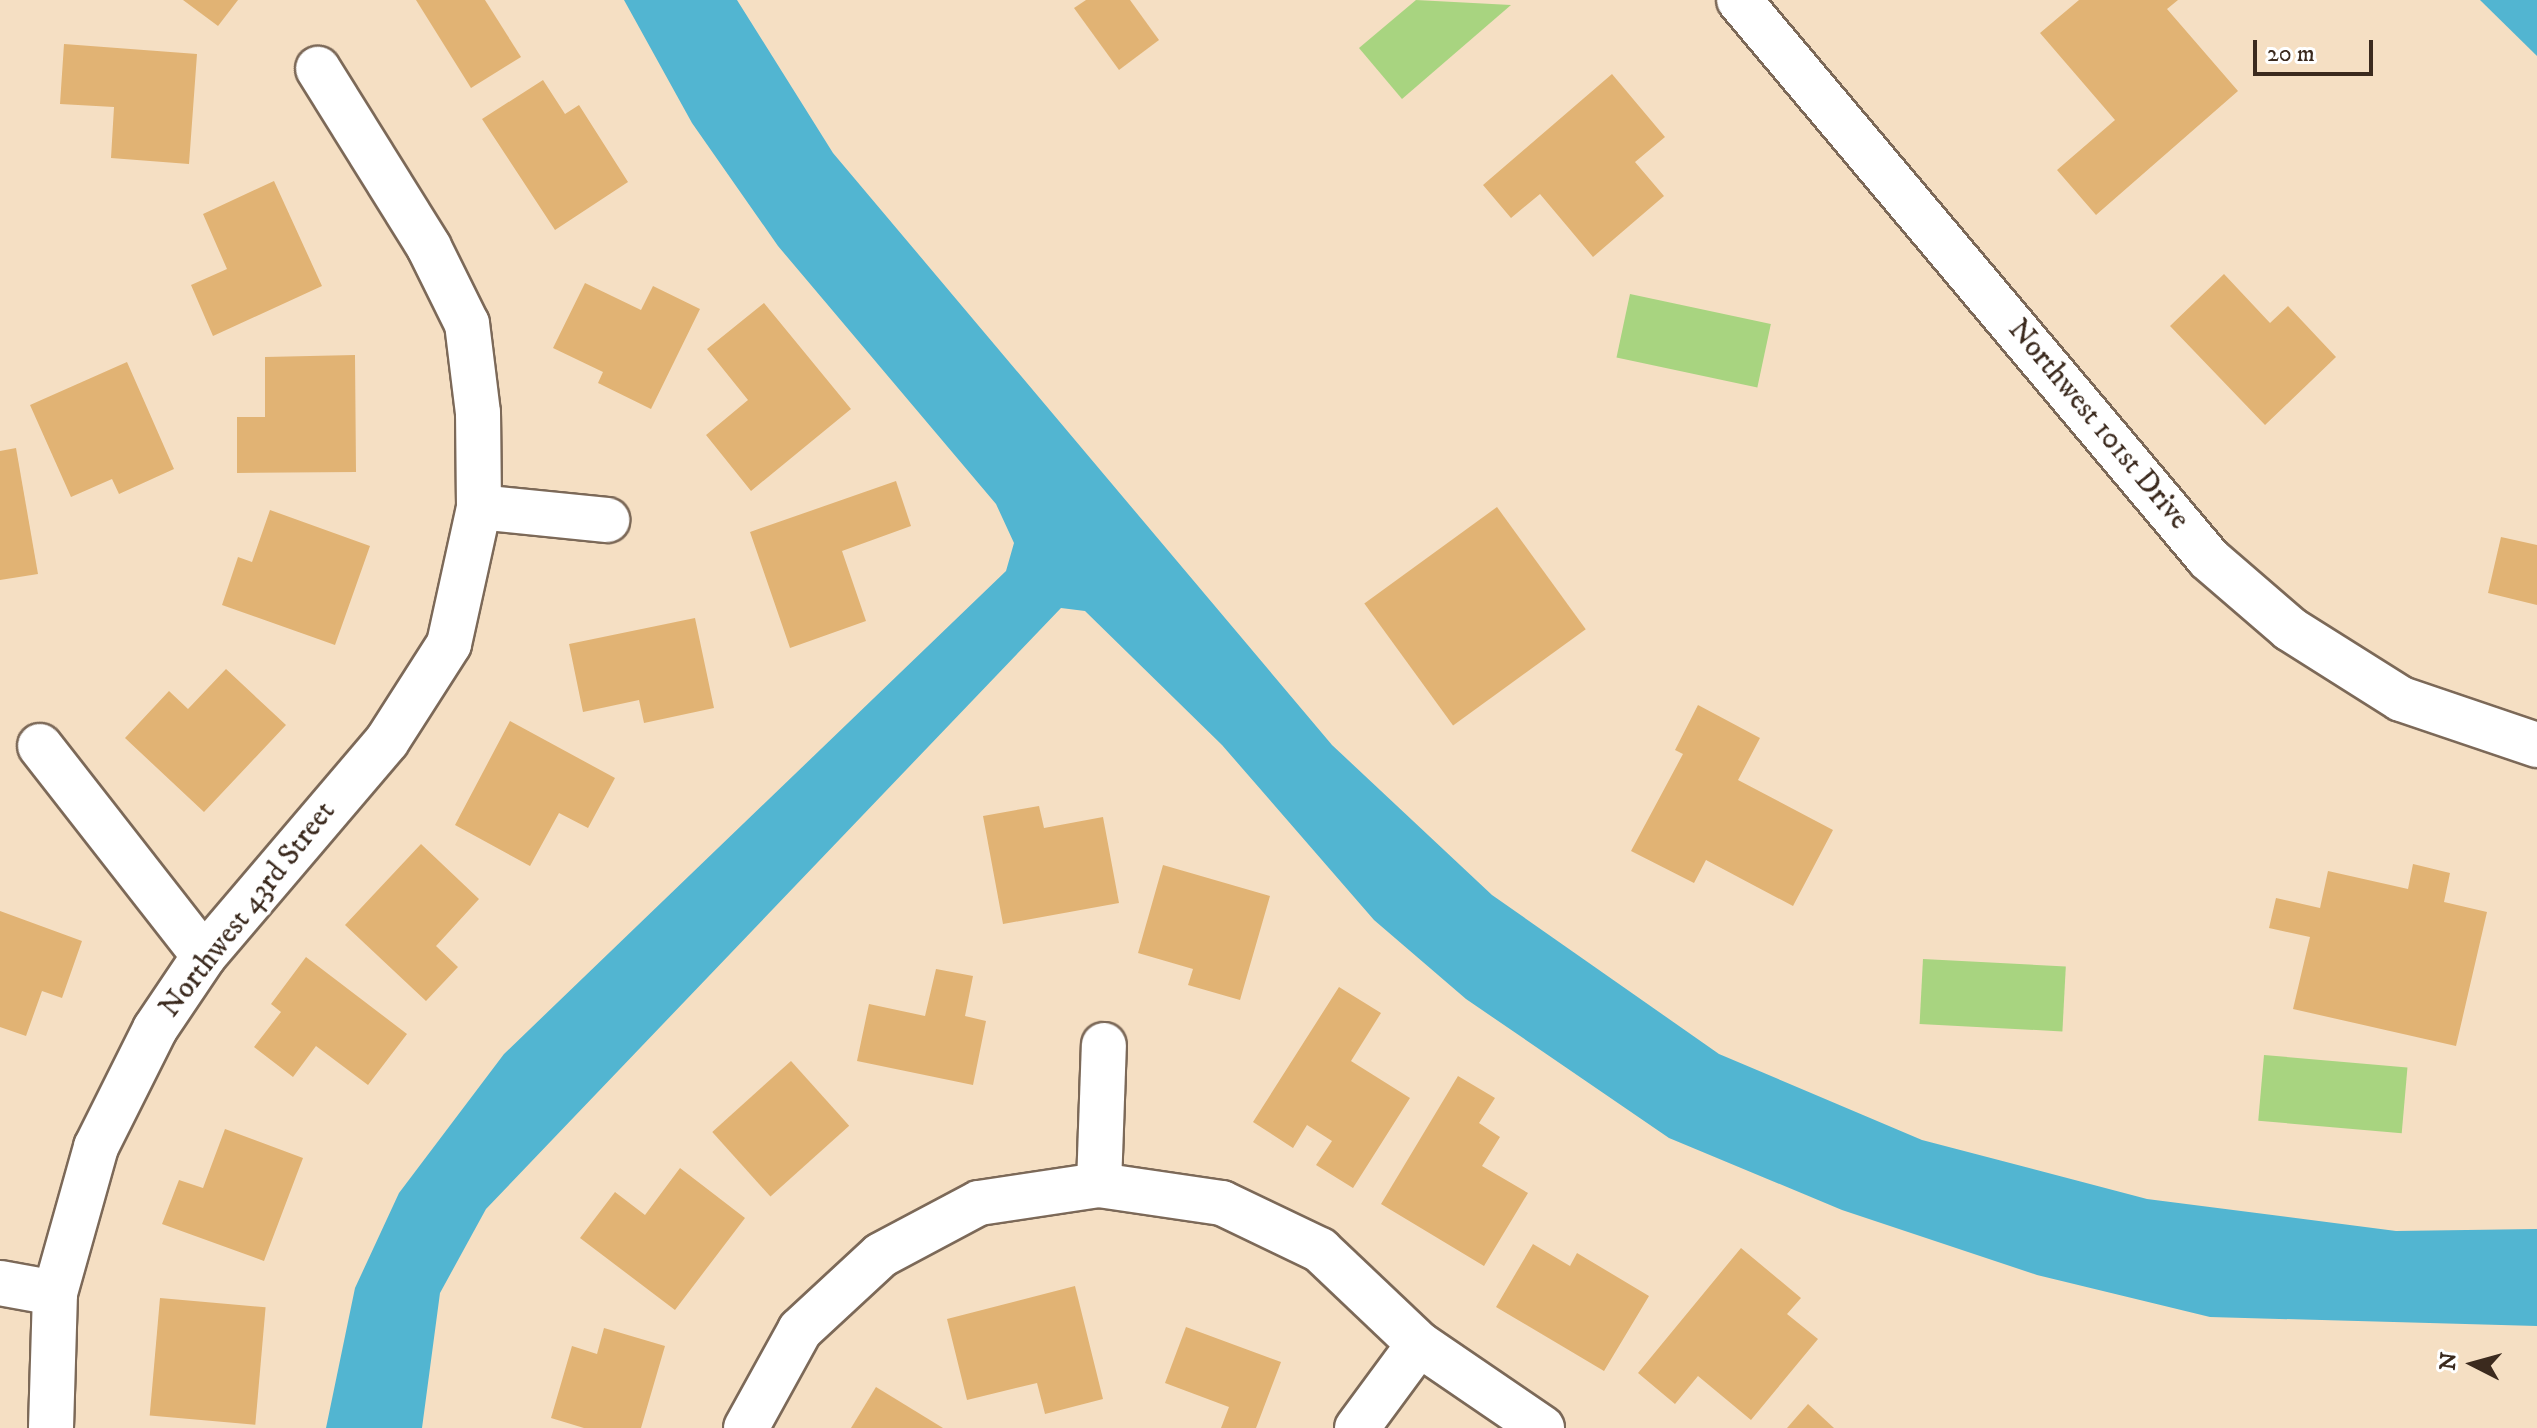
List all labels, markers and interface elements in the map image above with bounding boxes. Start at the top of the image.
scale bar [2257,24,2377,74]
text: 20 m [2267,39,2315,69]
street label: Northwest 101st Drive [2000,313,2196,537]
street label: Northwest 43rd Street [152,795,344,1025]
north arrow [2433,1324,2513,1404]
text: N [2434,1351,2463,1372]

